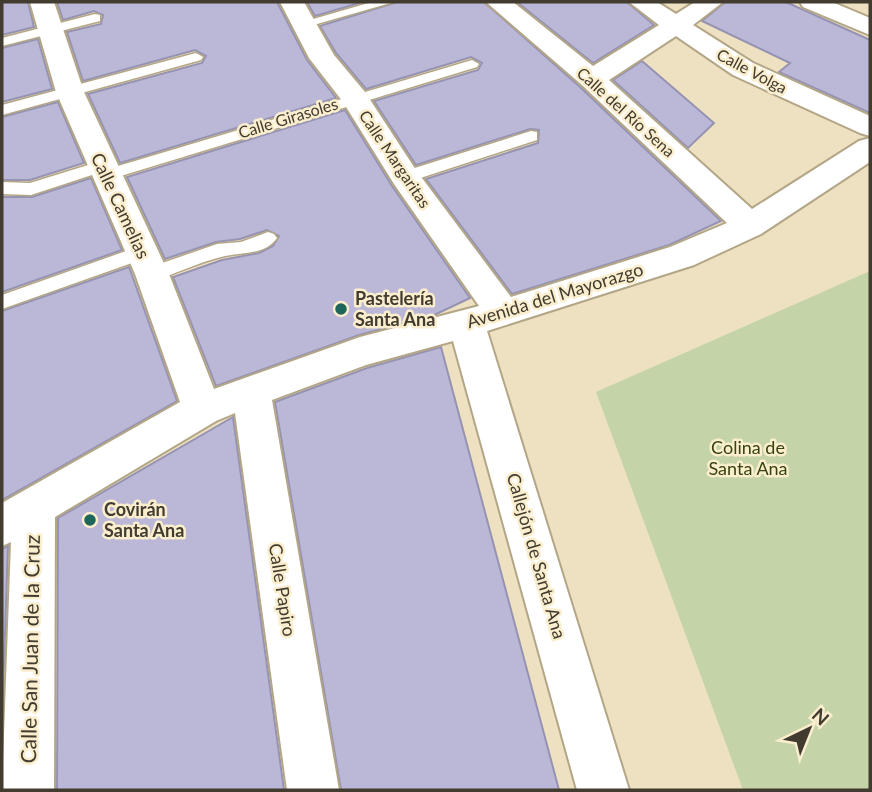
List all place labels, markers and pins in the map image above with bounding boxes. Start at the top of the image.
place label: Pastelería Santa Ana [355,287,435,330]
marker: Pastelería Santa Ana [333,301,349,317]
place label: Covirán Santa Ana [104,498,184,541]
marker: Covirán Santa Ana [82,512,98,528]

